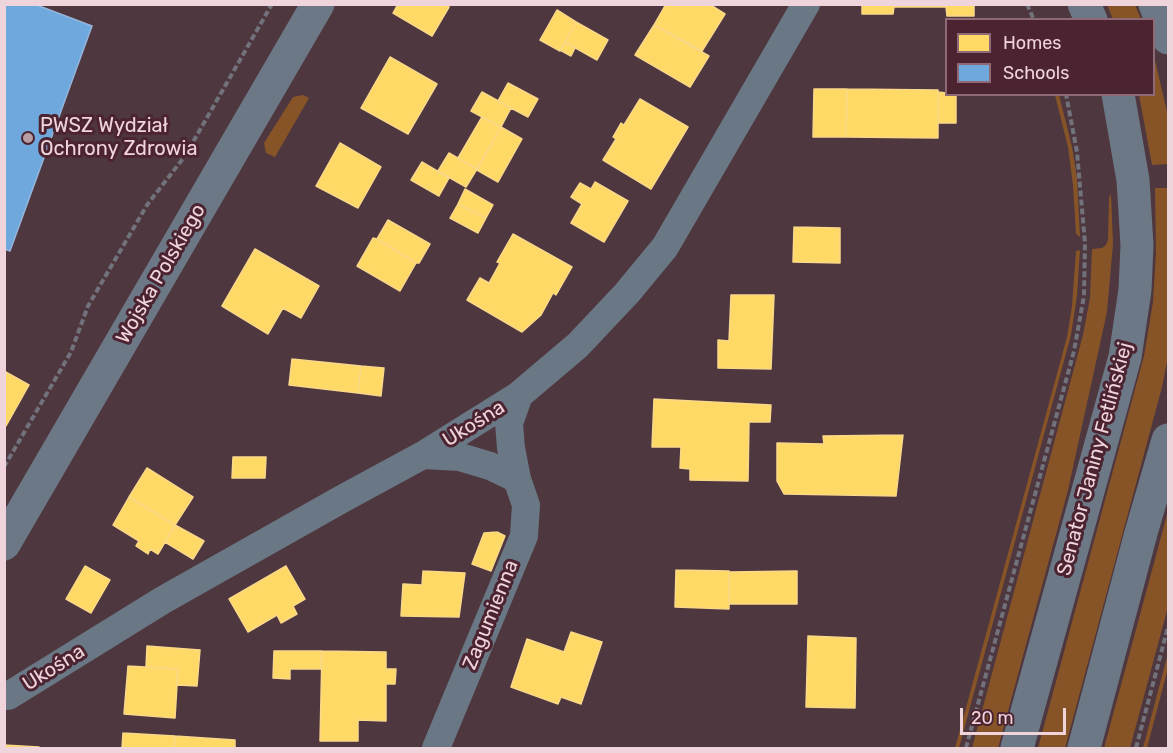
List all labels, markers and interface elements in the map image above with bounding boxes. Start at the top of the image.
legend [945,18,1155,96]
text: Homes [1003,32,1061,54]
text: Schools [1003,62,1069,84]
place label: PWSZ Wydział Ochrony Zdrowia [40,114,197,161]
marker: PWSZ Wydział Ochrony Zdrowia [21,131,35,145]
street label: Wojska Polskiego [111,200,211,348]
street label: Senator Janiny Fetlińskiej [1052,340,1138,578]
street label: Ukośna [439,396,509,452]
street label: Zagumienna [458,557,524,673]
street label: Ukośna [19,640,89,696]
scale bar [963,696,1070,734]
text: 20 m [971,707,1013,729]

